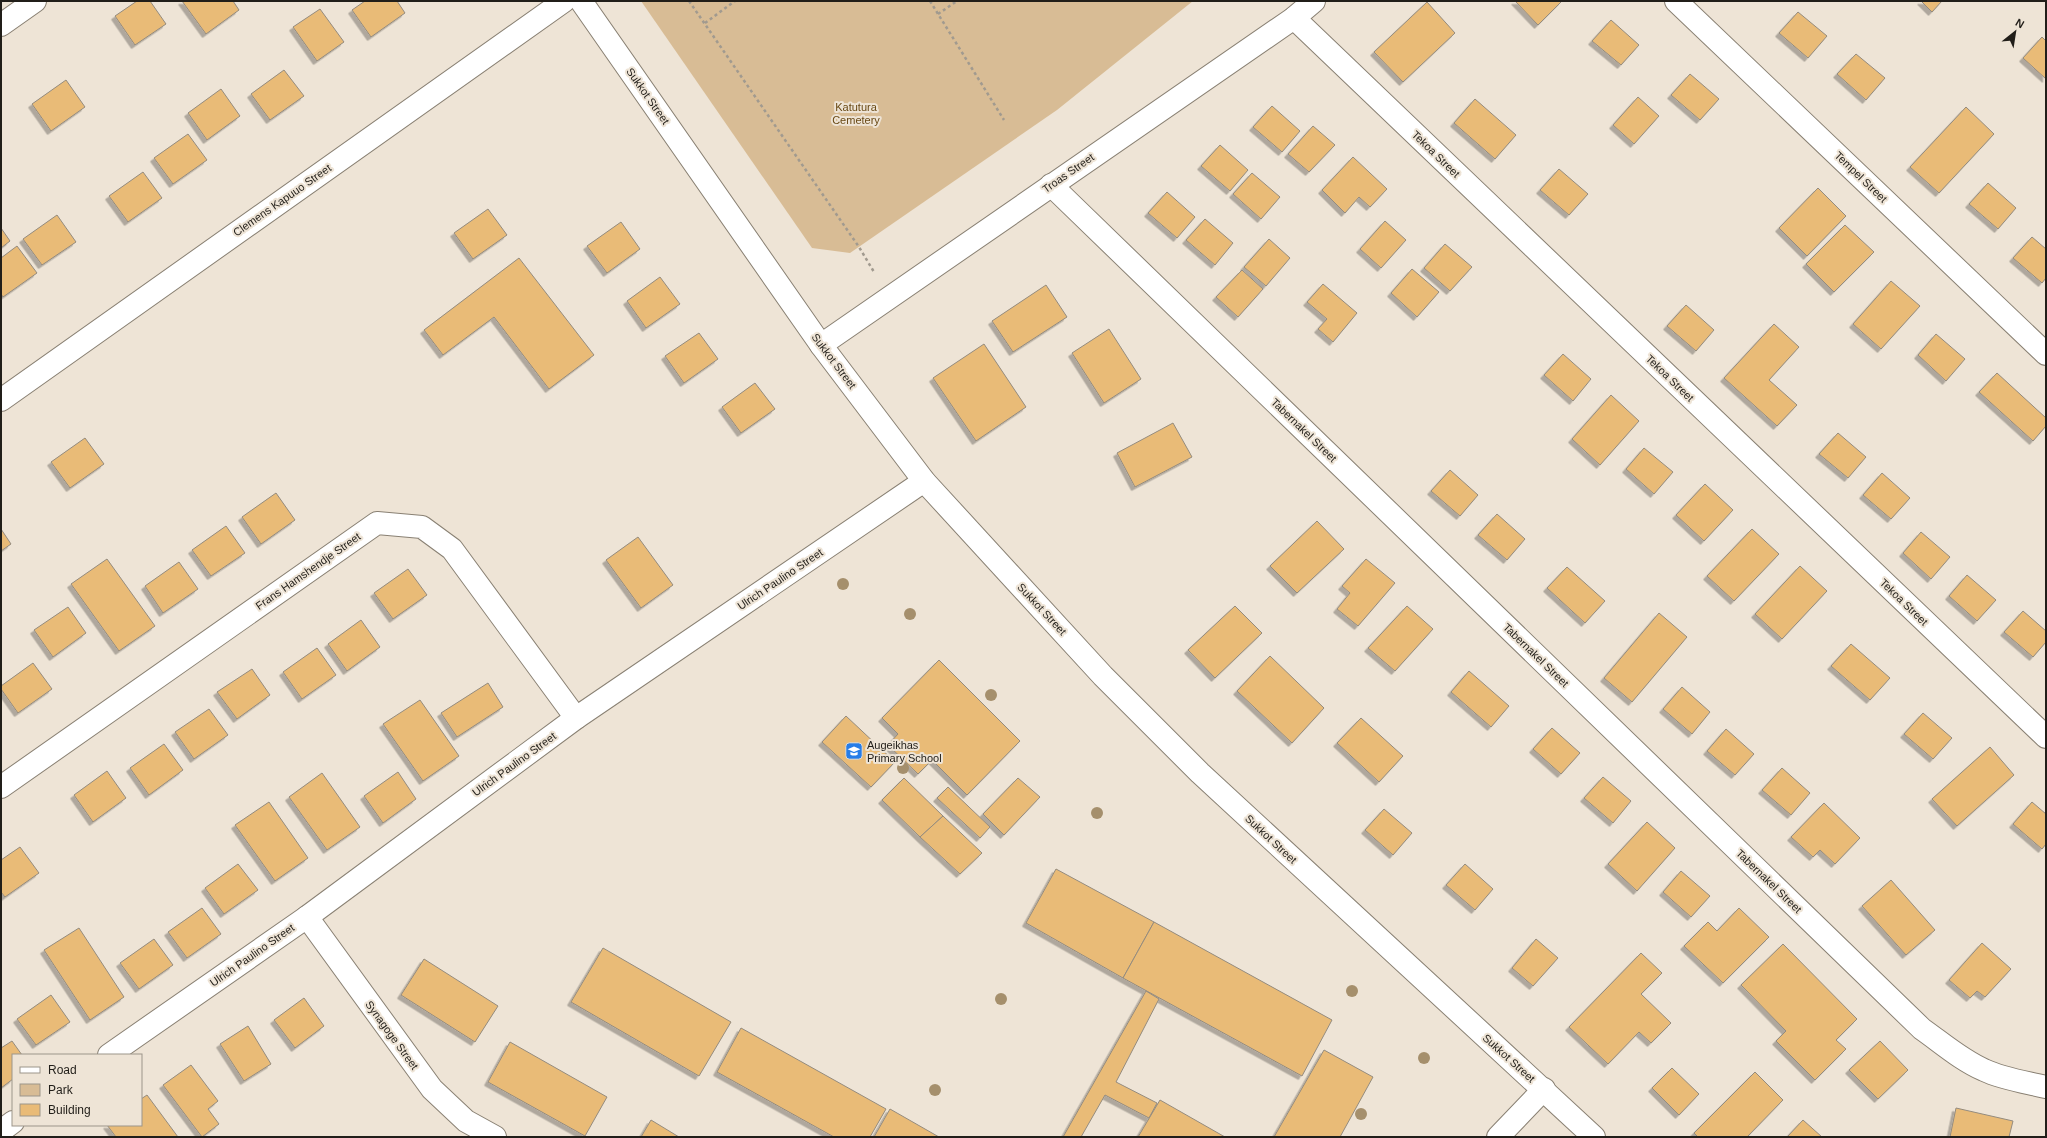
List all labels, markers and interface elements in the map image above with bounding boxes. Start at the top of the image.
north arrow [1995,12,2035,52]
text: N [2014,16,2026,31]
street label: Sukkot Street [624,66,672,126]
park label: Katutura Cemetery [832,101,880,126]
street label: Tekoa Street [1410,128,1462,180]
street label: Tempel Street [1832,149,1890,205]
street label: Troas Street [1040,151,1096,195]
street label: Clemens Kapuuo Street [231,162,333,238]
street label: Sukkot Street [809,331,859,391]
street label: Tekoa Street [1644,352,1696,404]
street label: Tabernakel Street [1269,396,1339,464]
street label: Frans Hamshendje Street [253,530,363,612]
street label: Ulrich Paulino Street [735,546,825,612]
street label: Tekoa Street [1878,576,1930,628]
street label: Sukkot Street [1015,581,1069,637]
street label: Tabernakel Street [1501,621,1571,689]
street label: Ulrich Paulino Street [470,730,558,798]
place label: Augeikhas Primary School [867,739,942,764]
school or university icon: Augeikhas Primary School [844,741,864,761]
street label: Sukkot Street [1243,812,1299,866]
street label: Tabernakel Street [1734,847,1804,915]
street label: Ulrich Paulino Street [207,921,297,989]
street label: Synagoge Street [363,998,421,1072]
street label: Sukkot Street [1480,1031,1538,1085]
legend [12,1054,142,1126]
text: Road [48,1063,77,1077]
text: Park [48,1083,74,1097]
text: Building [48,1103,91,1117]

